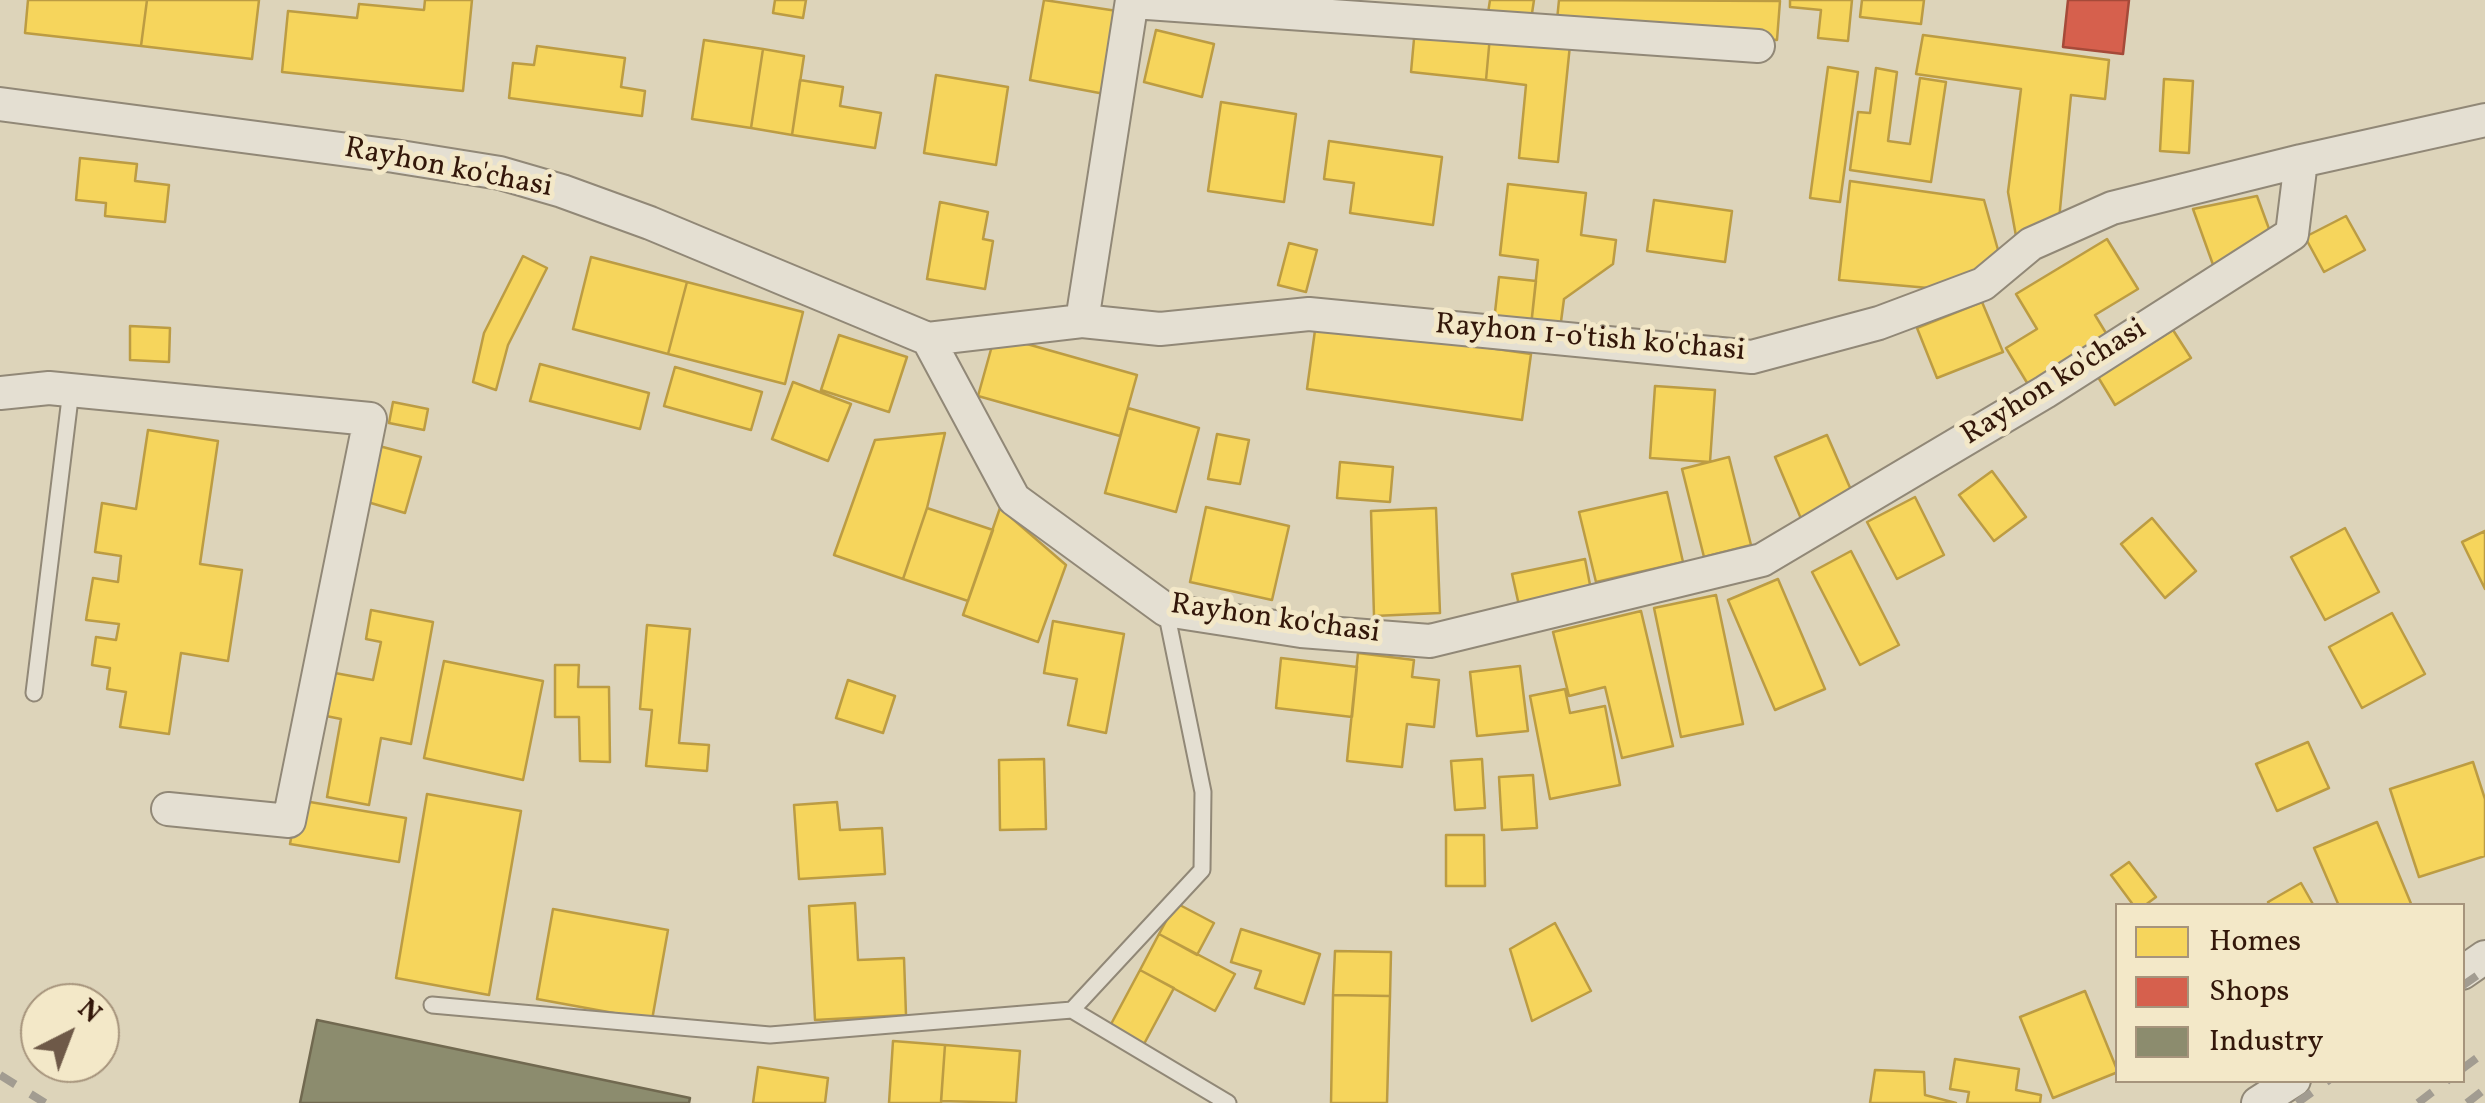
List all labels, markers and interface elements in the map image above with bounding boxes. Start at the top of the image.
street label: Rayhon ko'chasi [341,132,555,208]
street label: Rayhon 1-o'tish ko'chasi [1434,309,1746,371]
street label: Rayhon ko'chasi [1956,313,2154,455]
street label: Rayhon ko'chasi [1168,588,1382,654]
legend [2115,903,2465,1083]
text: Homes [2209,921,2301,963]
text: Shops [2209,971,2289,1013]
north arrow [20,983,120,1083]
text: N [68,991,110,1033]
text: Industry [2209,1021,2324,1063]

